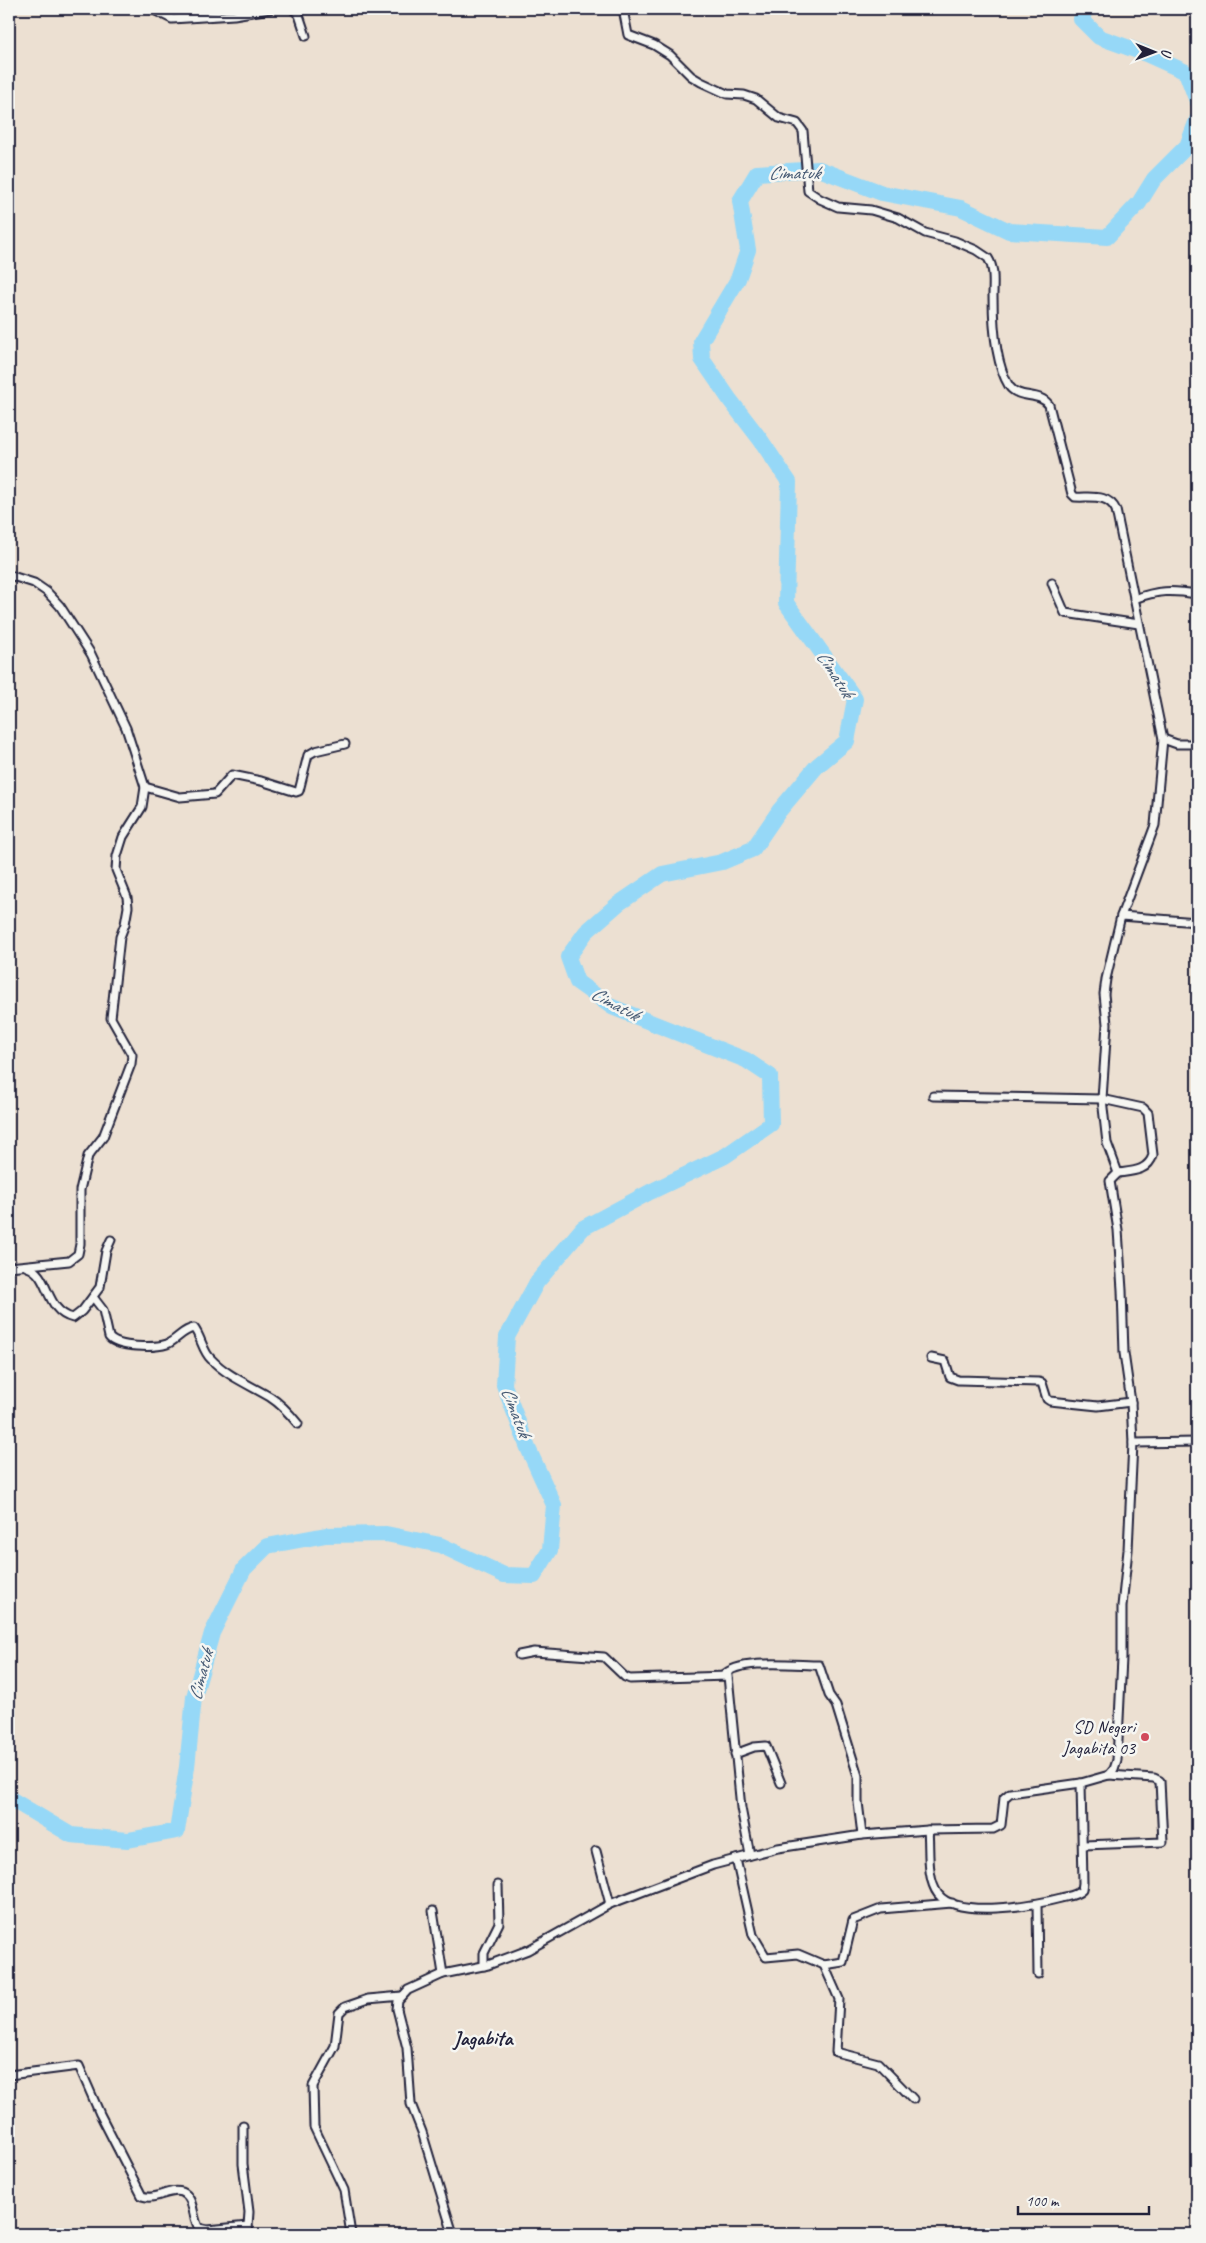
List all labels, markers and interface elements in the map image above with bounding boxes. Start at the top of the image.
north arrow [1128,28,1178,78]
text: U [1158,49,1175,59]
water label: Cimatuk [768,161,824,185]
water label: Cimatuk [811,646,861,705]
water label: Cimatuk [587,981,647,1028]
water label: Cimatuk [496,1384,538,1444]
water label: Cimatuk [183,1643,220,1703]
place label: SD Negeri Jagabita 03 [1062,1716,1138,1759]
marker: SD Negeri Jagabita 03 [1139,1731,1151,1743]
district label: Jagabita [452,2026,514,2051]
scale bar [1018,2183,1150,2215]
text: 100 m [1026,2192,1060,2211]

